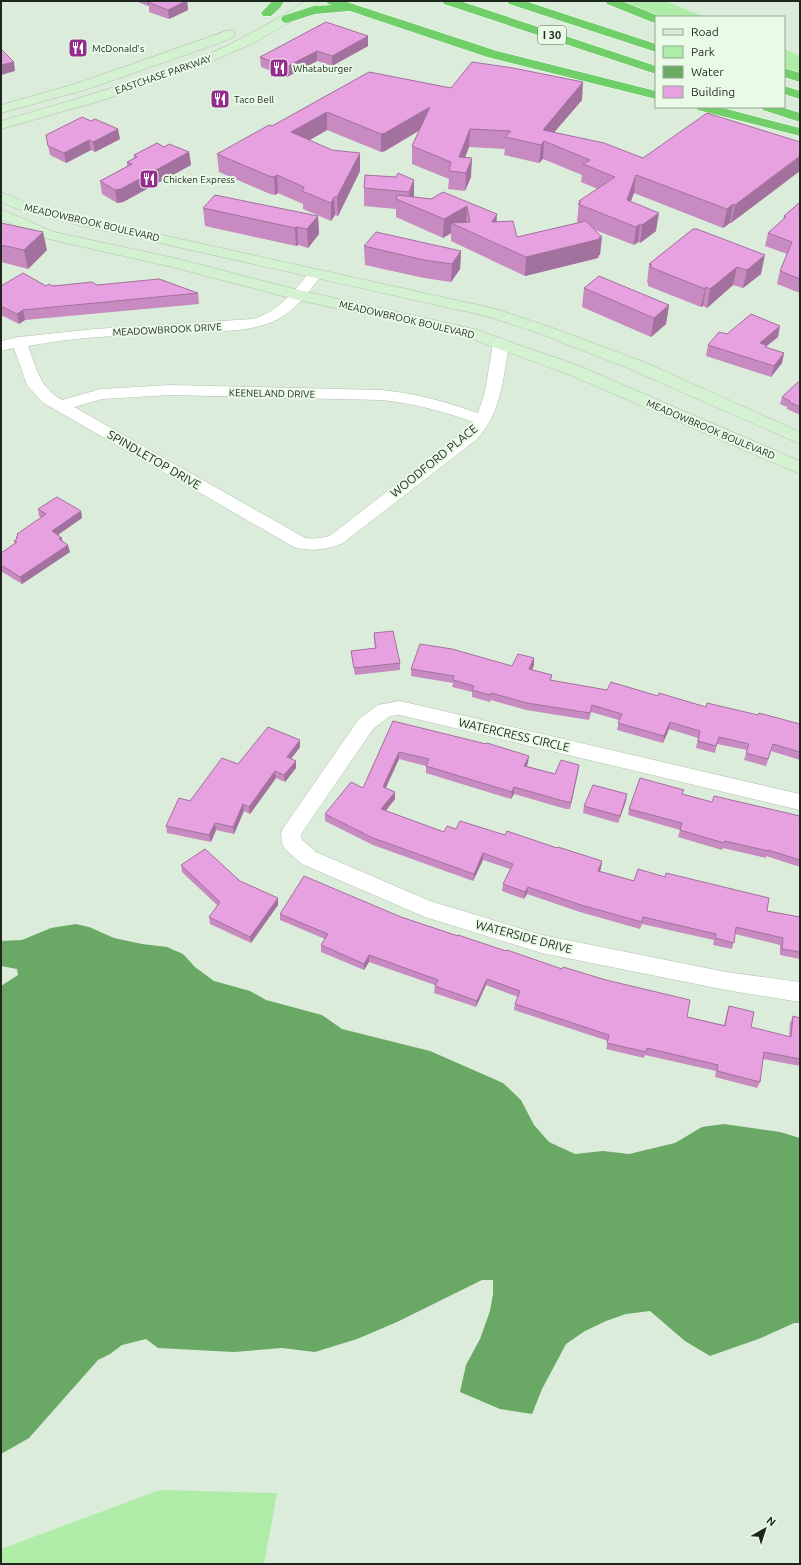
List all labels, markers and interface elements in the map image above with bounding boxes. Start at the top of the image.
legend [655,16,785,108]
text: Road [691,25,719,38]
road number: I 30 [538,26,566,44]
restaurant icon: McDonald's [67,37,89,59]
place label: McDonald's [92,43,144,54]
text: Park [691,45,715,58]
street label: EASTCHASE PARKWAY [114,53,213,96]
restaurant icon: Whataburger [268,57,290,79]
place label: Whataburger [293,63,353,74]
text: Water [691,65,724,78]
text: Building [691,85,735,98]
restaurant icon: Taco Bell [209,88,231,110]
place label: Taco Bell [234,94,275,105]
restaurant icon: Chicken Express [138,168,160,190]
place label: Chicken Express [163,174,235,185]
street label: MEADOWBROOK BOULEVARD [23,202,161,243]
street label: MEADOWBROOK BOULEVARD [338,299,476,340]
street label: MEADOWBROOK DRIVE [112,321,222,338]
street label: KEENELAND DRIVE [229,387,316,400]
street label: MEADOWBROOK BOULEVARD [645,397,777,462]
street label: WOODFORD PLACE [388,421,480,500]
street label: SPINDLETOP DRIVE [105,428,203,492]
street label: WATERCRESS CIRCLE [457,715,571,754]
street label: WATERSIDE DRIVE [474,917,574,956]
north arrow [745,1509,785,1549]
text: N [764,1514,778,1528]

